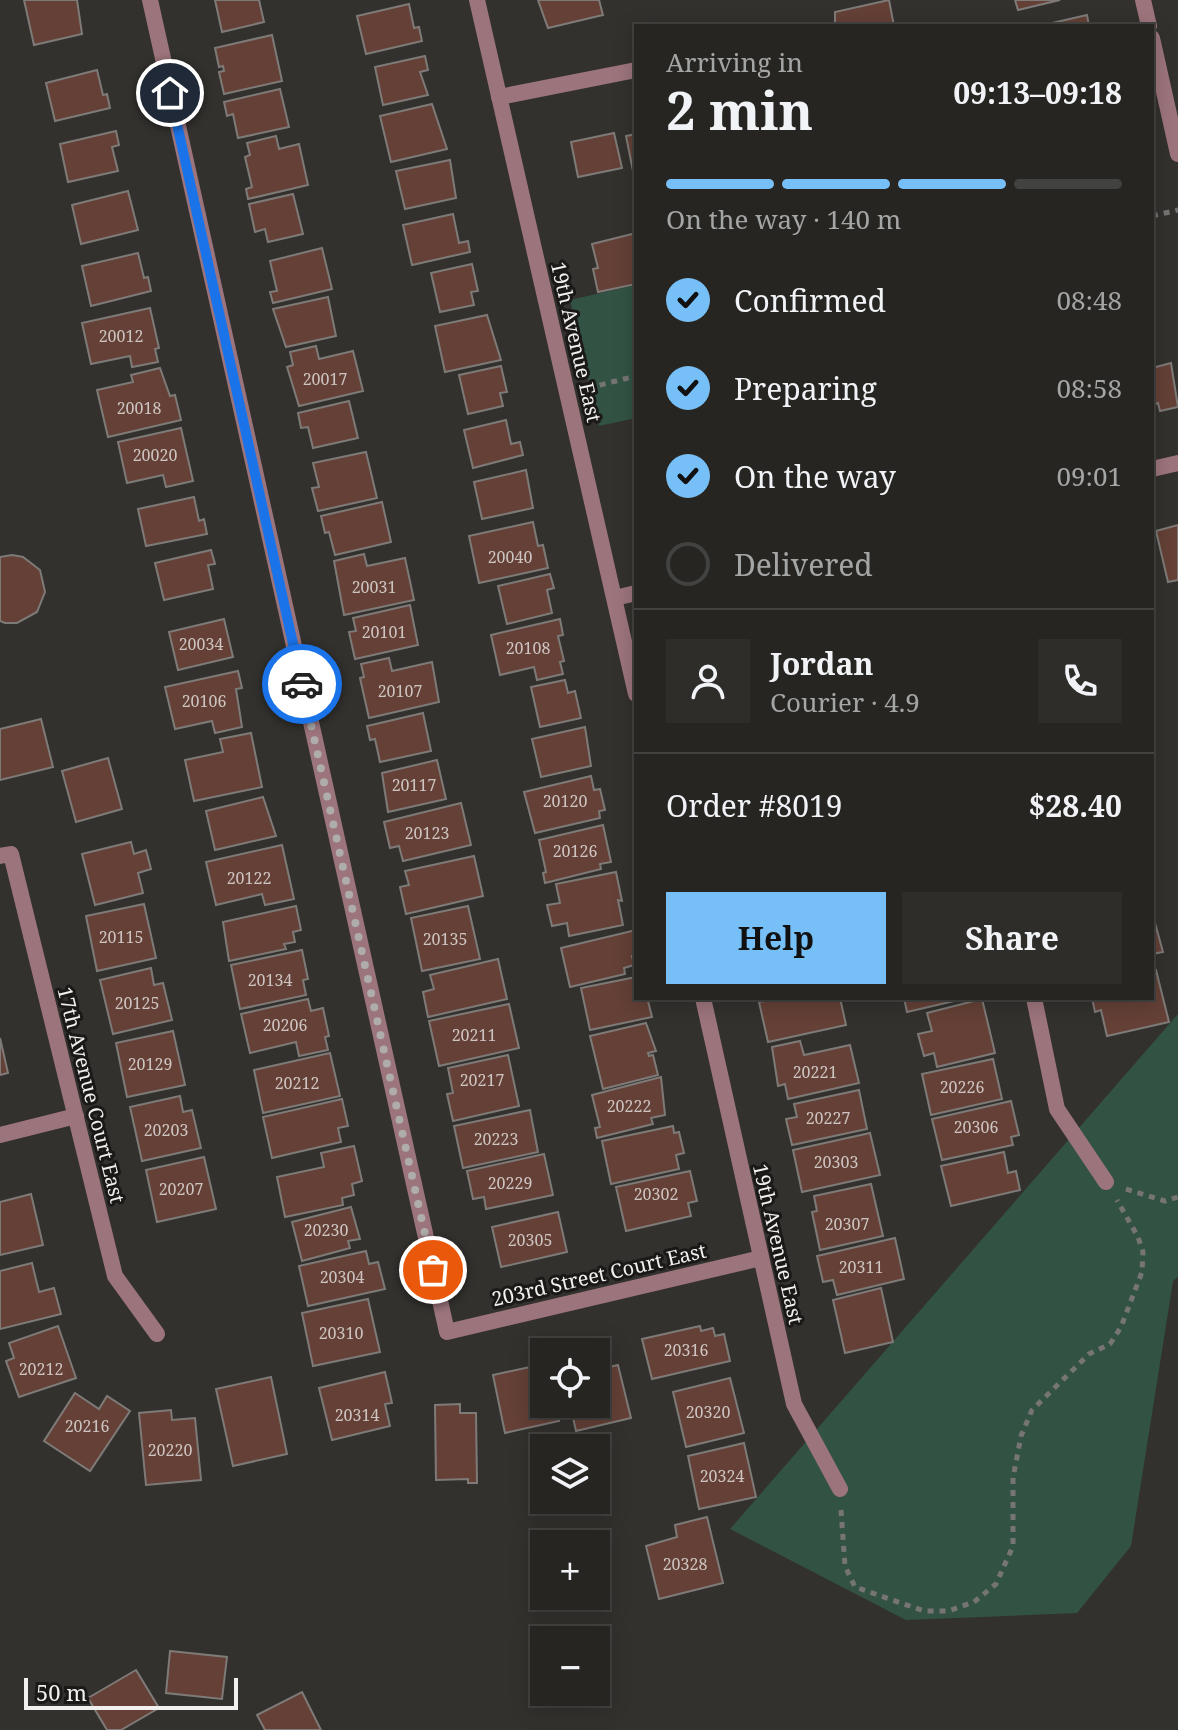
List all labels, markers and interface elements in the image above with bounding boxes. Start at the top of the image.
text: Arriving in [666,44,803,80]
pin [136,59,204,127]
icon: home [148,71,192,115]
text: 09:13–09:18 [953,72,1122,113]
text: 2 min [666,74,813,145]
text: On the way · 140 m [666,201,901,237]
street label: 19th Avenue East [545,259,608,425]
icon: check [666,278,710,322]
text: Confirmed [734,280,886,321]
text: 08:48 [1056,282,1122,318]
house number: 20012 [99,325,143,347]
icon: check [666,366,710,410]
house number: 20017 [303,368,347,390]
text: Preparing [734,368,877,409]
text: 08:58 [1056,370,1122,406]
house number: 20018 [117,397,161,419]
house number: 20020 [133,444,177,466]
icon: check [666,454,710,498]
text: On the way [734,456,896,497]
text: 09:01 [1056,458,1122,494]
text: Delivered [734,544,873,585]
house number: 20040 [488,546,532,568]
house number: 20031 [352,576,396,598]
house number: 20101 [362,621,406,643]
house number: 20034 [179,633,223,655]
house number: 20108 [506,637,550,659]
button: person [666,639,750,723]
button: phone [1038,639,1122,723]
text: Jordan [770,643,873,684]
courier [262,644,342,724]
icon: car [280,662,324,706]
house number: 20107 [378,680,422,702]
text: Courier · 4.9 [770,684,920,720]
house number: 20106 [182,690,226,712]
house number: 20117 [392,774,436,796]
text: Order #8019 [666,785,843,826]
text: $28.40 [1028,785,1122,826]
house number: 20120 [543,790,587,812]
house number: 20123 [405,822,449,844]
house number: 20126 [553,840,597,862]
house number: 20122 [227,867,271,889]
button: Help [666,892,886,984]
button: Share [902,892,1122,984]
house number: 20115 [99,926,143,948]
house number: 20135 [423,928,467,950]
house number: 20134 [248,969,292,991]
street label: 17th Avenue Court East [52,984,131,1206]
house number: 20125 [115,992,159,1014]
house number: 20206 [263,1014,307,1036]
house number: 20211 [452,1024,496,1046]
house number: 20129 [128,1053,172,1075]
house number: 20221 [793,1061,837,1083]
house number: 20217 [460,1069,504,1091]
house number: 20212 [275,1072,319,1094]
house number: 20226 [940,1076,984,1098]
house number: 20222 [607,1095,651,1117]
house number: 20227 [806,1107,850,1129]
house number: 20306 [954,1116,998,1138]
house number: 20203 [144,1119,188,1141]
house number: 20223 [474,1128,518,1150]
house number: 20303 [814,1151,858,1173]
street label: 19th Avenue East [747,1161,810,1327]
house number: 20229 [488,1172,532,1194]
house number: 20207 [159,1178,203,1200]
house number: 20302 [634,1183,678,1205]
house number: 20307 [825,1213,869,1235]
house number: 20230 [304,1219,348,1241]
house number: 20305 [508,1229,552,1251]
pin [399,1236,467,1304]
street label: 203rd Street Court East [489,1237,709,1312]
icon: bag [411,1248,455,1292]
house number: 20311 [839,1256,883,1278]
house number: 20304 [320,1266,364,1288]
house number: 20310 [319,1322,363,1344]
map controls [530,1338,610,1706]
button: locate [530,1338,610,1418]
house number: 20316 [664,1339,708,1361]
house number: 20212 [19,1358,63,1380]
house number: 20320 [686,1401,730,1423]
house number: 20314 [335,1404,379,1426]
house number: 20216 [65,1415,109,1437]
button: layers [530,1434,610,1514]
house number: 20220 [148,1439,192,1461]
house number: 20324 [700,1465,744,1487]
button: + [530,1530,610,1610]
house number: 20328 [663,1553,707,1575]
button: − [530,1626,610,1706]
scale bar [24,1674,238,1710]
text: 50 m [36,1677,87,1707]

